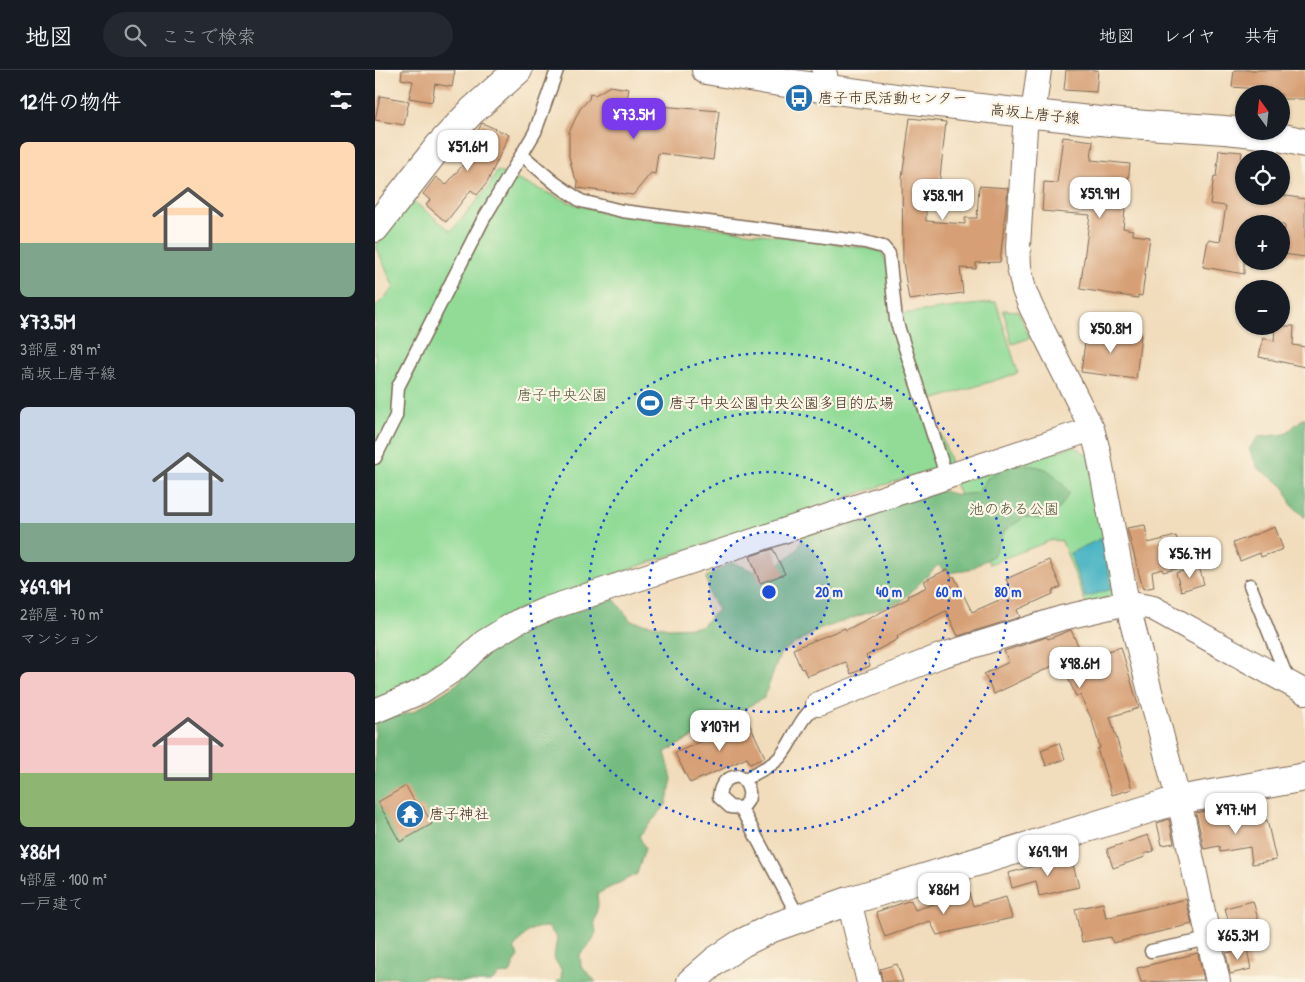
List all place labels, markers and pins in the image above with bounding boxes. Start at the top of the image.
bus stop icon: 唐子市民活動センター [784,83,814,113]
place label: 唐子市民活動センター [818,87,967,108]
pin: ¥73.5M [593,98,675,140]
pin: ¥51.6M [427,129,509,172]
pin: ¥59.9M [1059,176,1141,219]
pin: ¥58.9M [902,178,984,221]
pin: ¥50.8M [1070,312,1152,354]
sports icon: 唐子中央公園中央公園多目的広場 [635,388,665,418]
place label: 唐子中央公園中央公園多目的広場 [669,392,894,413]
pin: ¥56.7M [1149,536,1231,579]
centre of rings [760,583,778,601]
pin: ¥98.6M [1039,646,1121,689]
pin: ¥107M [685,710,755,752]
pin: ¥97.4M [1195,792,1277,835]
temple icon: 唐子神社 [395,799,425,829]
place label: 唐子神社 [429,803,489,824]
pin: ¥69.9M [1007,834,1089,877]
pin: ¥86M [914,872,974,915]
pin: ¥65.3M [1197,918,1279,961]

